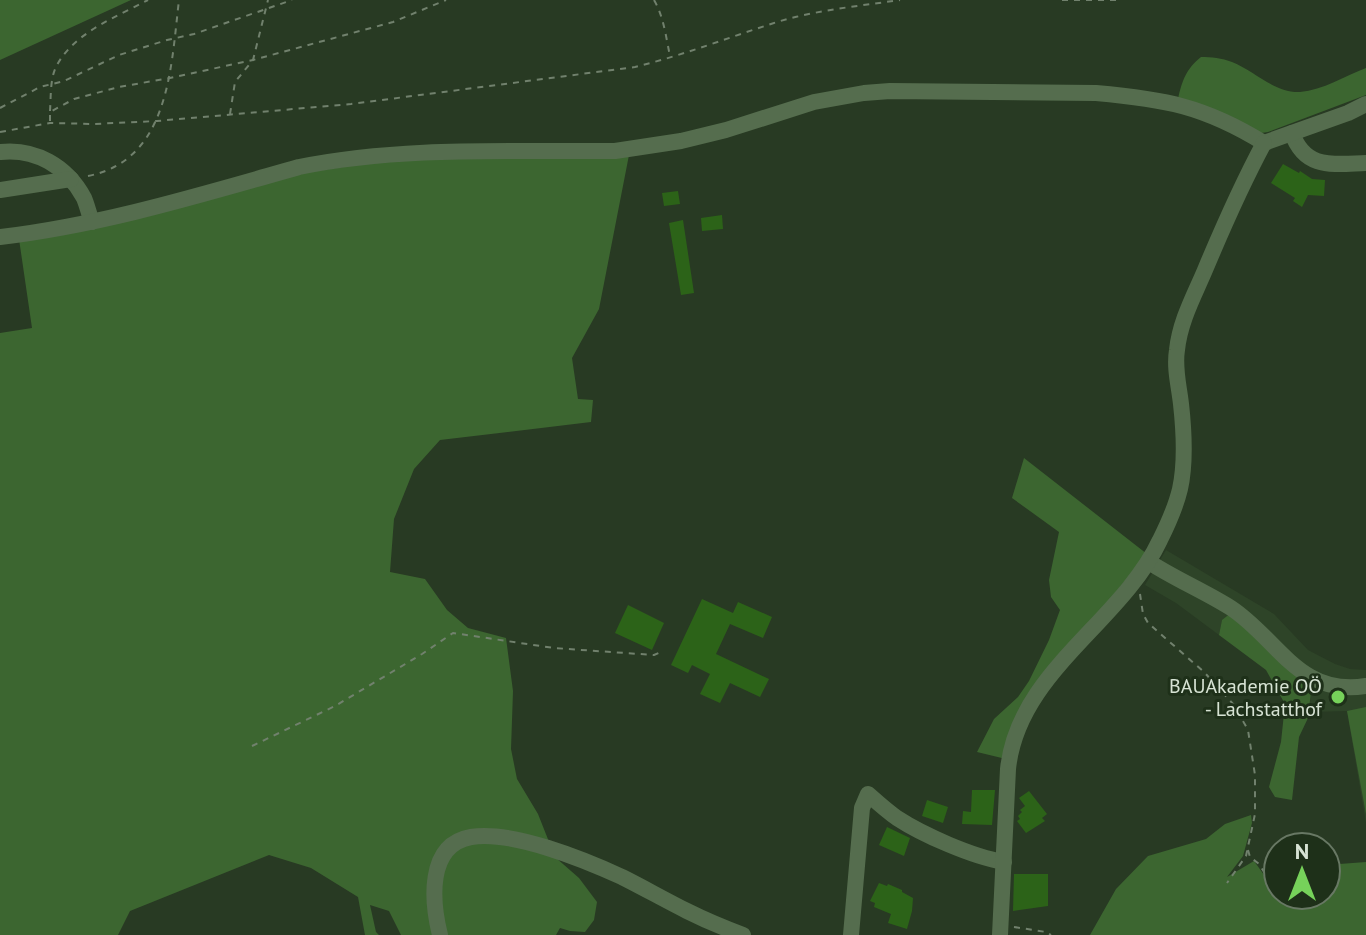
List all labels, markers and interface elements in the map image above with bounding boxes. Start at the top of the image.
place label: BAUAkademie OÖ - Lachstatthof [1169,673,1324,722]
marker: BAUAkademie OÖ - Lachstatthof [1329,688,1347,706]
north arrow [1262,831,1342,911]
text: N [1295,837,1309,865]

